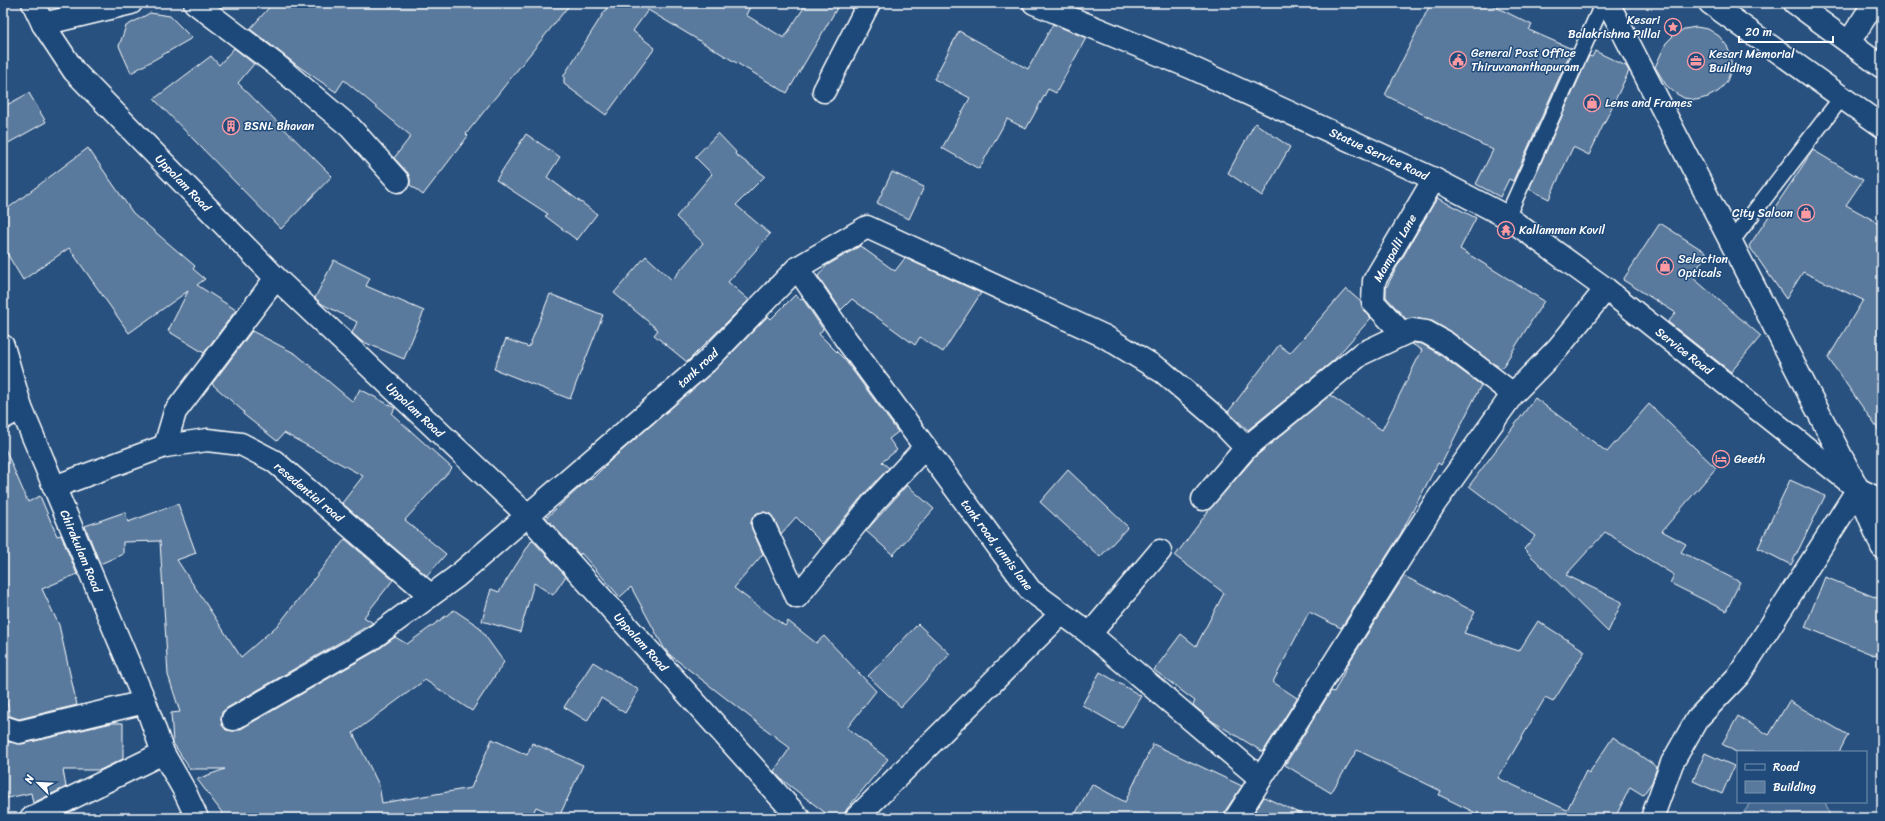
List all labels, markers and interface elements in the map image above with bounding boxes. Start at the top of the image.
place label: Kesari Balakrishna Pillai [1568,9,1661,45]
place icon: Kesari Balakrishna Pillai [1663,17,1683,37]
scale bar [1739,18,1833,44]
text: 20 m [1745,21,1772,43]
place label: General Post Office Thiruvananthapuram [1471,42,1579,78]
place label: Kesari Memorial Building [1709,43,1795,79]
public building icon: General Post Office Thiruvananthapuram [1448,50,1468,70]
office icon: Kesari Memorial Building [1686,51,1706,71]
place label: Lens and Frames [1605,92,1693,114]
shop icon: Lens and Frames [1582,93,1602,113]
place label: BSNL Bhavan [244,115,315,137]
building icon: BSNL Bhavan [221,116,241,136]
street label: Statue Service Road [1326,121,1433,187]
street label: Uppalam Road [149,149,217,218]
place label: City Saloon [1732,202,1794,224]
shop icon: City Saloon [1796,203,1816,223]
street label: Mampalli Lane [1367,210,1423,286]
place label: Kallamman Kovil [1519,219,1606,241]
temple icon: Kallamman Kovil [1496,220,1516,240]
place label: Selection Opticals [1678,248,1729,284]
shop icon: Selection Opticals [1655,256,1675,276]
street label: Service Road [1650,321,1719,382]
street label: tank road [672,342,724,393]
street label: Uppalam Road [380,377,450,444]
place label: Geeth [1734,448,1765,470]
hotel icon: Geeth [1711,449,1731,469]
street label: resedential road [269,456,349,528]
street label: tank road, unnis lane [955,494,1039,596]
street label: Chirakulam Road [54,506,109,597]
street label: Uppalam Road [608,607,674,677]
legend [1737,751,1867,803]
text: Road [1773,756,1800,778]
north arrow [18,763,58,803]
text: N [19,771,40,787]
text: Building [1773,776,1816,798]

